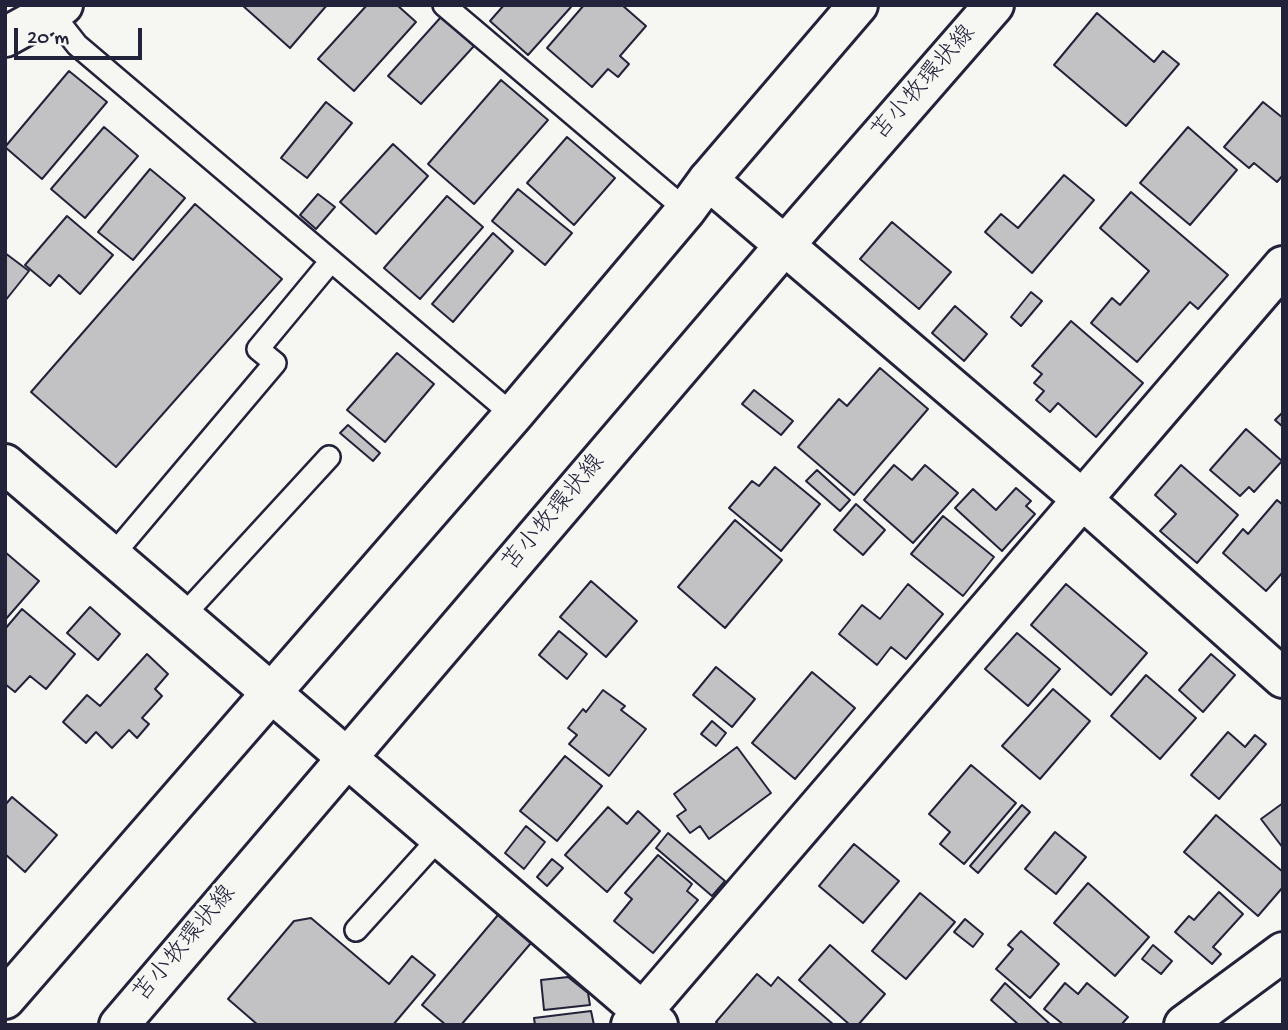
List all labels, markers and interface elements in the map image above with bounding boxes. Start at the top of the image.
scale bar [18,14,145,58]
street label: 苫小牧環状線 [867,20,983,148]
text: 20 m [27,27,69,52]
street label: 苫小牧環状線 [498,450,612,578]
street label: 苫小牧環状線 [129,881,243,1009]

